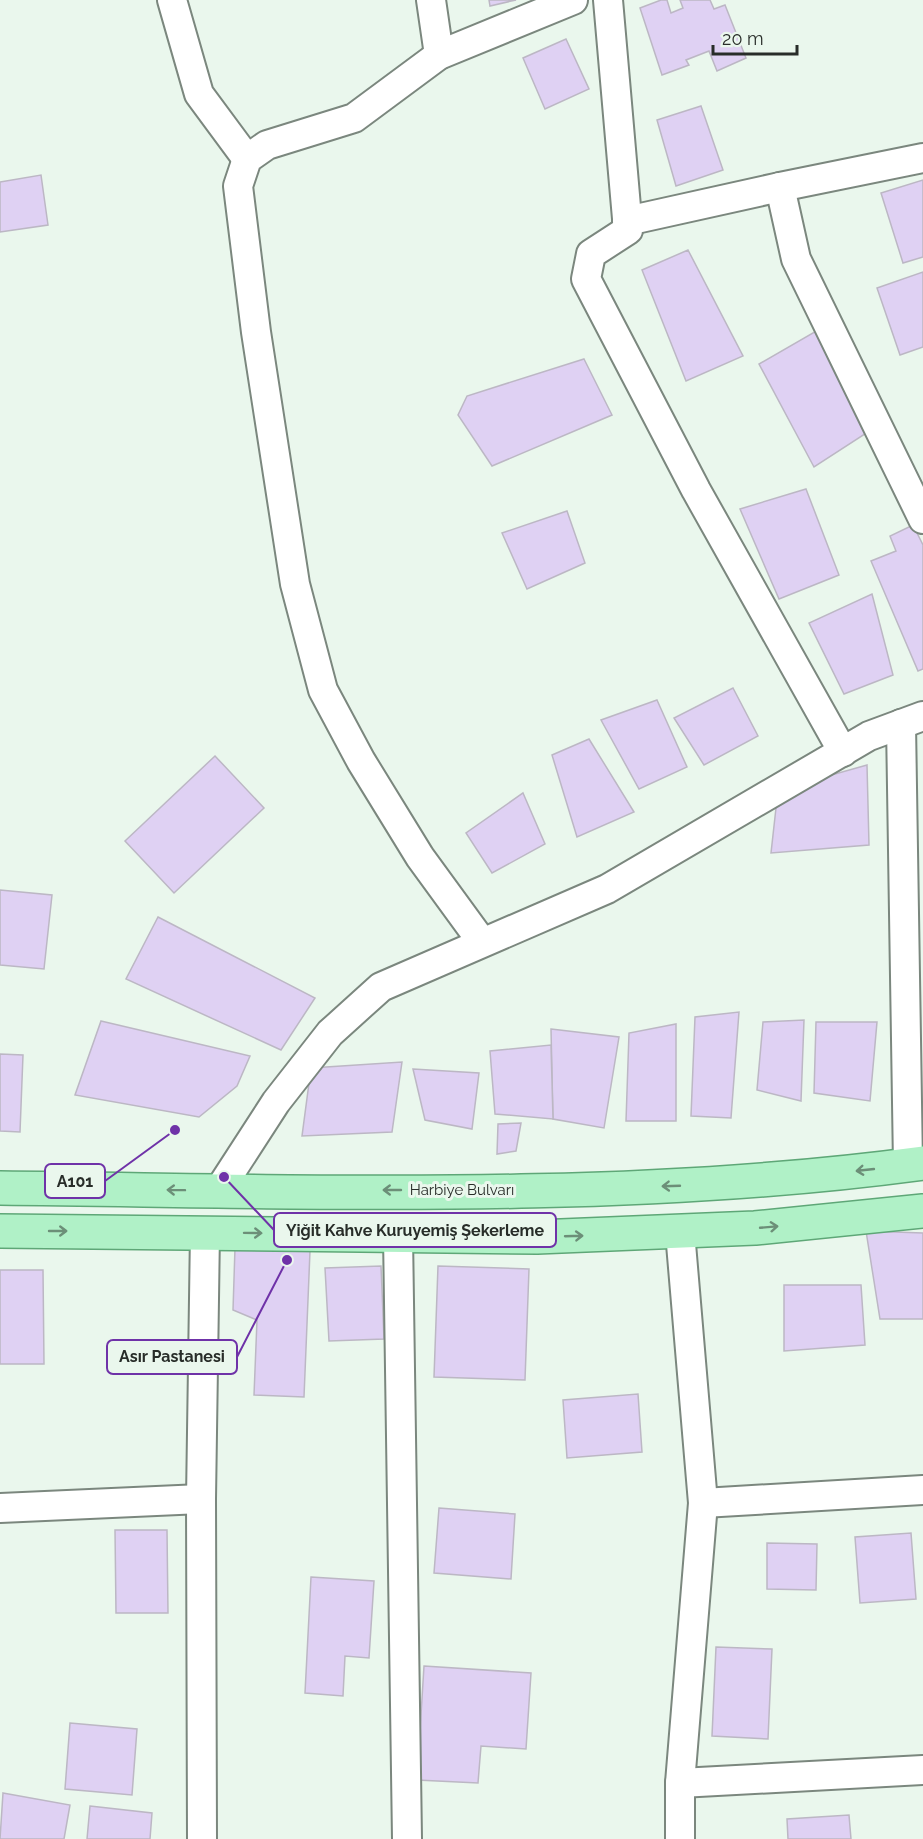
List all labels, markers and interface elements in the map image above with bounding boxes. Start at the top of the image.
scale bar [713,18,797,56]
text: 20 m [722,28,764,49]
callout: A101 [45,1164,105,1198]
one-way arrow [855,1165,875,1176]
text: A101 [57,1172,93,1191]
one-way arrow [661,1180,681,1191]
street label: Harbiye Bulvarı [410,1181,514,1199]
one-way arrow [166,1184,186,1196]
one-way arrow [382,1184,402,1196]
callout: Yiğit Kahve Kuruyemiş Şekerleme [274,1213,556,1247]
text: Yiğit Kahve Kuruyemiş Şekerleme [286,1221,544,1240]
one-way arrow [759,1221,779,1232]
one-way arrow [48,1225,68,1237]
one-way arrow [243,1227,263,1239]
one-way arrow [564,1230,584,1242]
callout: Asır Pastanesi [107,1340,237,1374]
text: Asır Pastanesi [119,1347,225,1366]

